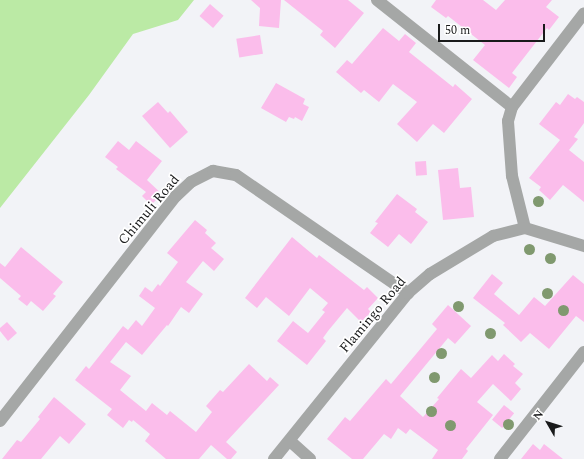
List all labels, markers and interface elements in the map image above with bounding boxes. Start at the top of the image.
scale bar [440,16,547,42]
text: 50 m [445,21,470,40]
street label: Chimuli Road [115,172,183,248]
street label: Flamingo Road [336,274,410,356]
north arrow [528,403,568,443]
text: N [529,406,548,424]

